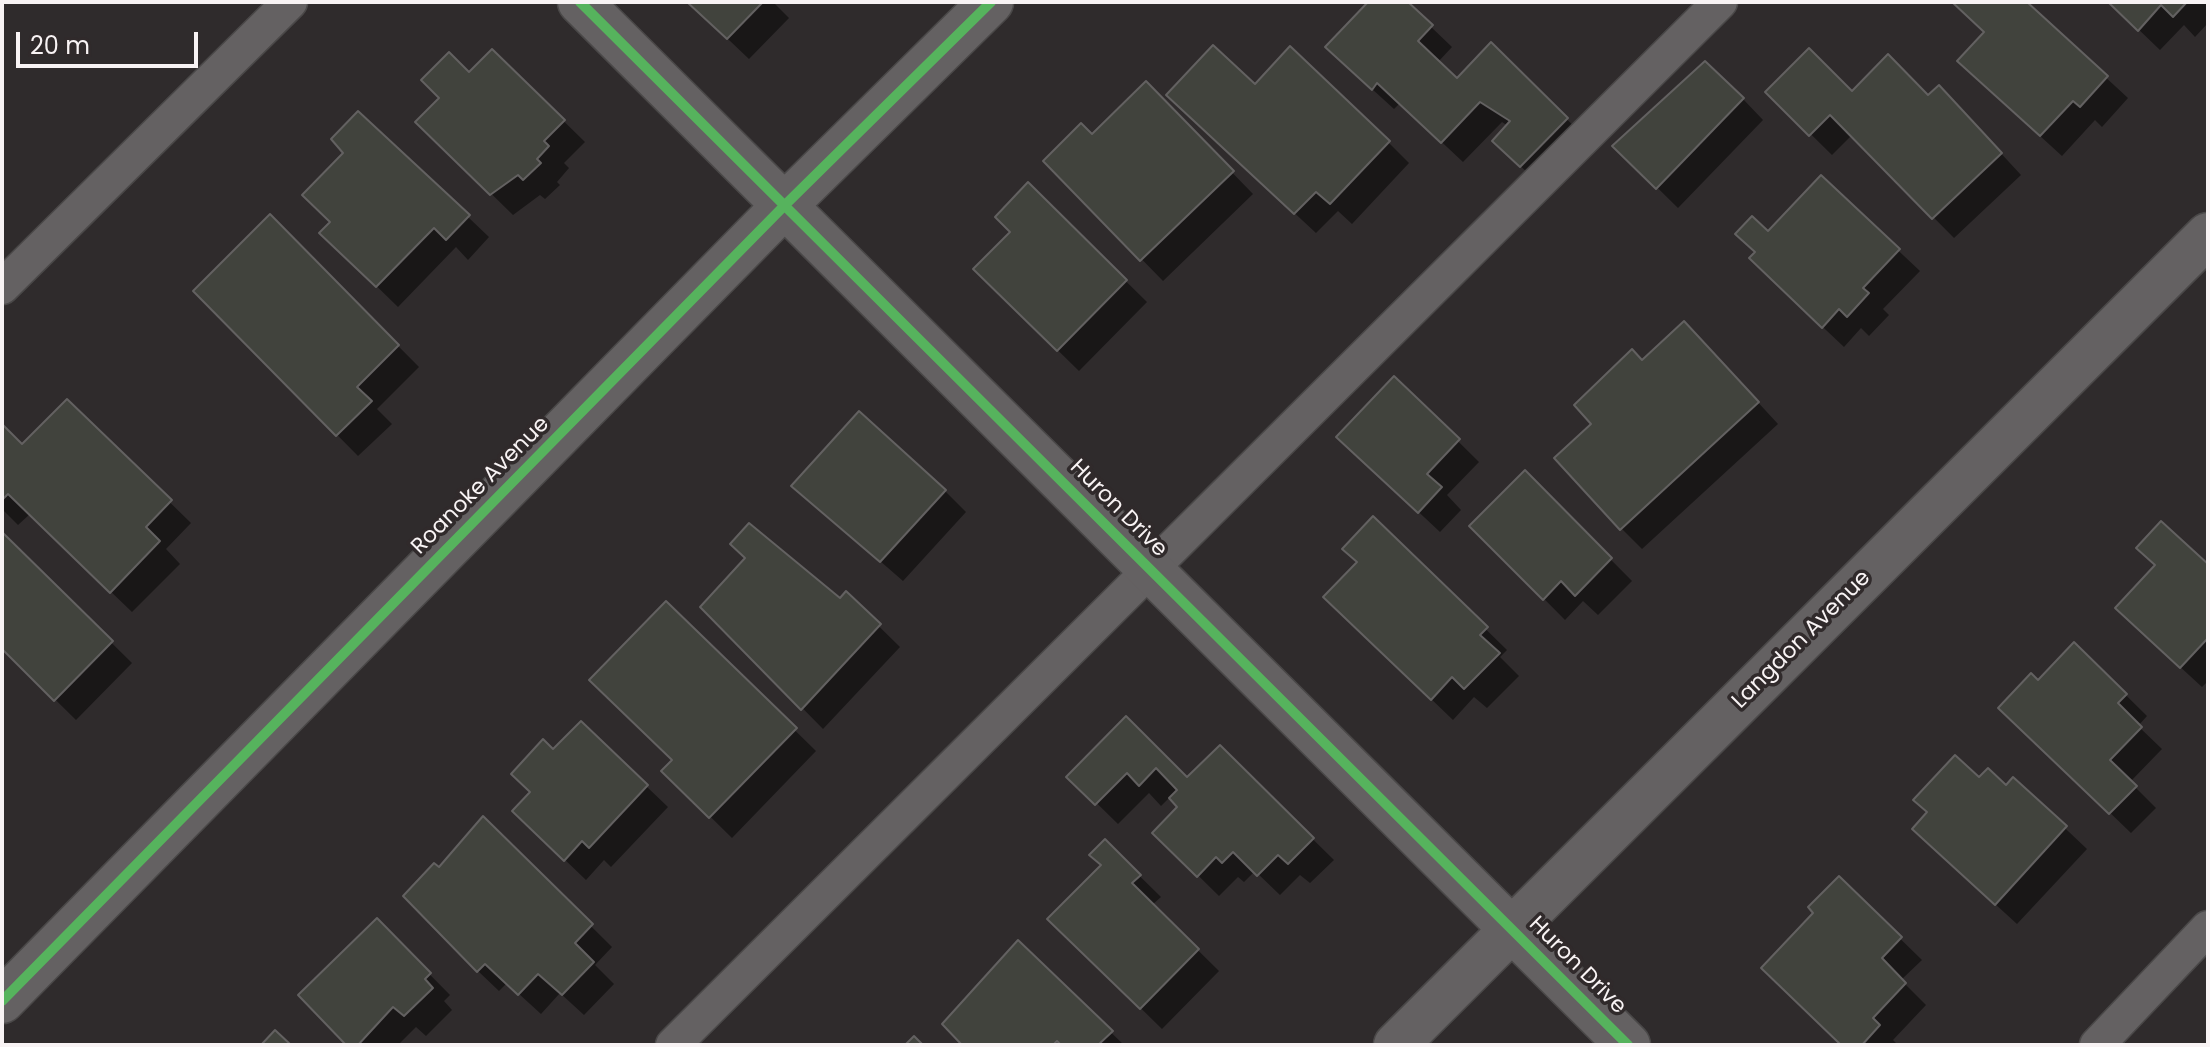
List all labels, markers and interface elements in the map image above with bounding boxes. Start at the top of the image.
scale bar [20,16,202,66]
text: 20 m [30,29,90,62]
street label: Roanoke Avenue [407,412,555,560]
street label: Huron Drive [1064,455,1172,563]
street label: Langdon Avenue [1727,565,1877,715]
street label: Huron Drive [1523,912,1631,1020]

